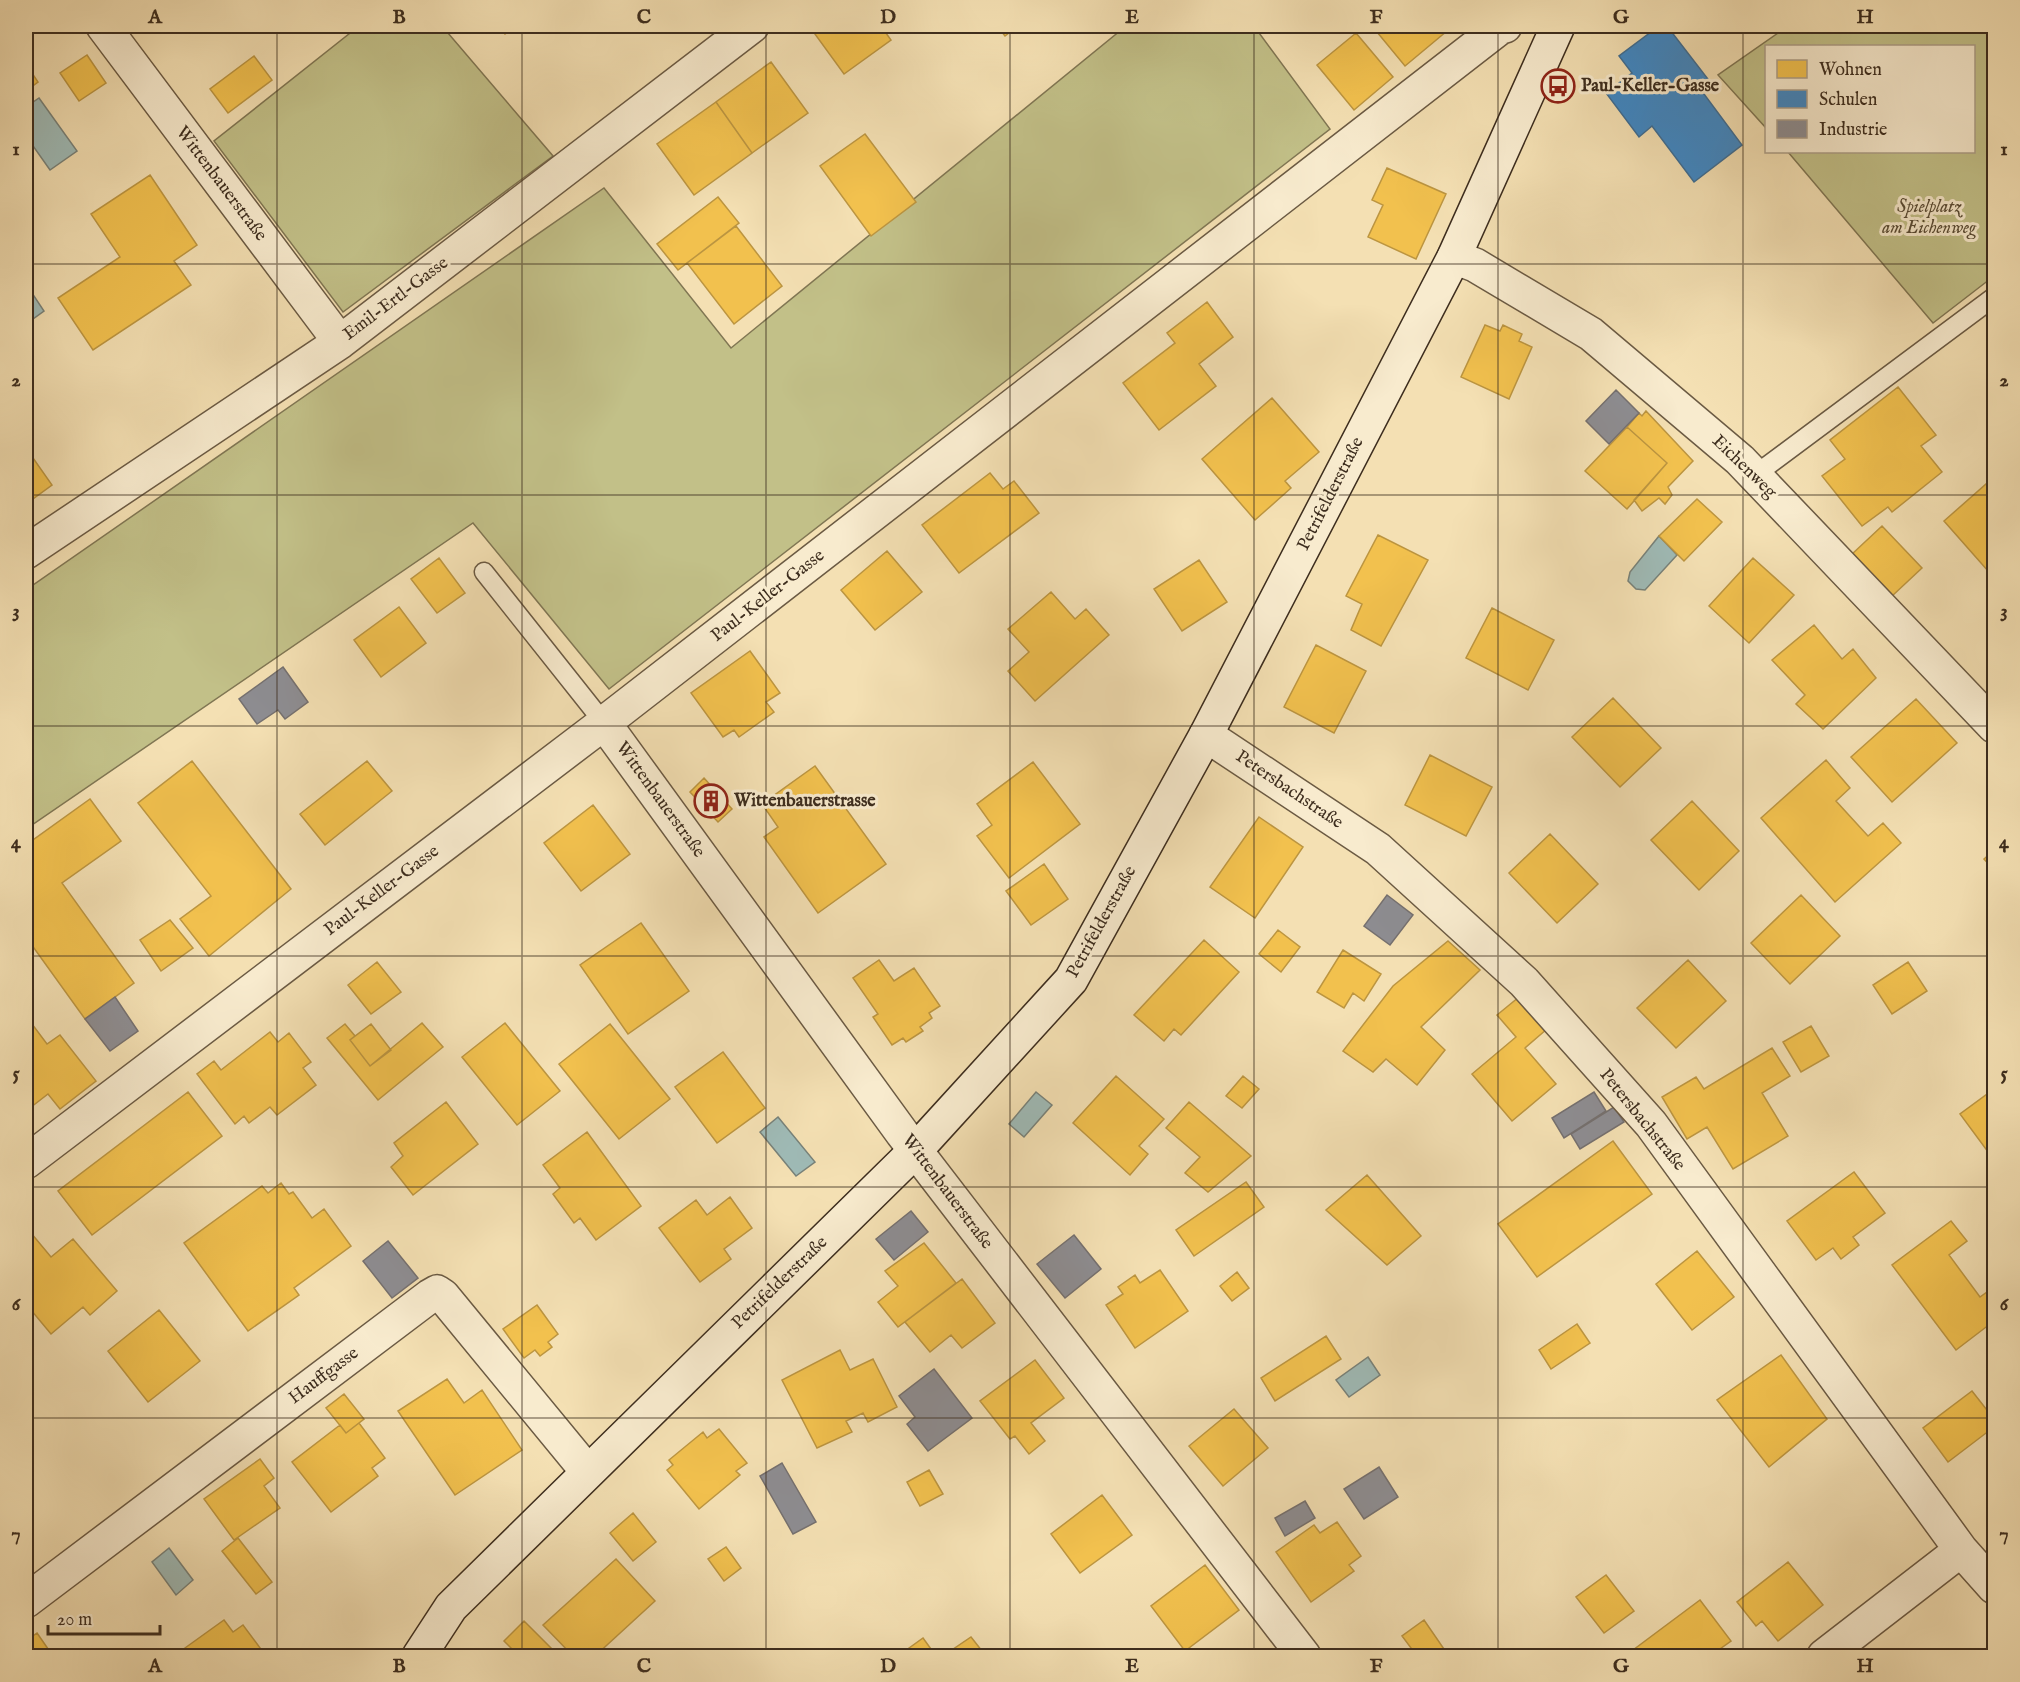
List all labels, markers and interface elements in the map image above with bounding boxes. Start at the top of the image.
text: A [147,5,163,30]
text: B [392,5,406,30]
text: C [637,5,651,30]
text: D [880,5,896,30]
text: E [1125,5,1139,30]
text: F [1370,5,1383,30]
text: G [1613,5,1630,30]
text: H [1856,5,1874,30]
legend [1765,45,1975,153]
text: Wohnen [1819,59,1882,82]
bus stop icon: Paul-Keller-Gasse [1540,68,1576,104]
place label: Paul-Keller-Gasse [1581,75,1720,98]
text: Schulen [1819,89,1878,112]
text: Industrie [1819,119,1887,142]
street label: Wittenbauerstraße [170,122,272,246]
text: 1 [12,137,20,162]
text: 1 [2000,137,2008,162]
park label: Spielplatz am Eichenweg [1881,196,1977,240]
street label: Emil-Ertl-Gasse [339,252,453,346]
text: 2 [11,368,21,393]
text: 2 [1999,368,2009,393]
street label: Eichenweg [1707,430,1782,504]
street label: Petrifelderstraße [1292,433,1370,555]
street label: Paul-Keller-Gasse [707,544,829,648]
text: 3 [12,599,20,624]
text: 3 [2000,599,2008,624]
street label: Wittenbauerstraße [610,737,710,863]
street label: Petersbachstraße [1231,746,1347,834]
building icon: Wittenbauerstrasse [693,783,729,819]
place label: Wittenbauerstrasse [733,790,876,813]
text: 4 [11,830,22,855]
text: 4 [1999,830,2010,855]
street label: Paul-Keller-Gasse [320,840,444,942]
street label: Petrifelderstraße [1062,862,1142,982]
text: 5 [12,1061,20,1086]
text: 5 [2000,1061,2008,1086]
street label: Petersbachstraße [1594,1064,1690,1176]
street label: Wittenbauerstraße [896,1130,998,1254]
street label: Petrifelderstraße [727,1231,833,1335]
text: 6 [12,1292,22,1317]
text: 6 [2000,1292,2010,1317]
street label: Hauffgasse [284,1342,364,1410]
text: 7 [11,1522,21,1547]
text: 7 [1999,1522,2009,1547]
scale bar [48,1598,160,1636]
text: 20 m [57,1609,92,1632]
text: A [147,1654,163,1679]
text: B [392,1654,406,1679]
text: C [637,1654,651,1679]
text: D [880,1654,896,1679]
text: E [1125,1654,1139,1679]
text: F [1370,1654,1383,1679]
text: G [1613,1654,1630,1679]
text: H [1856,1654,1874,1679]

